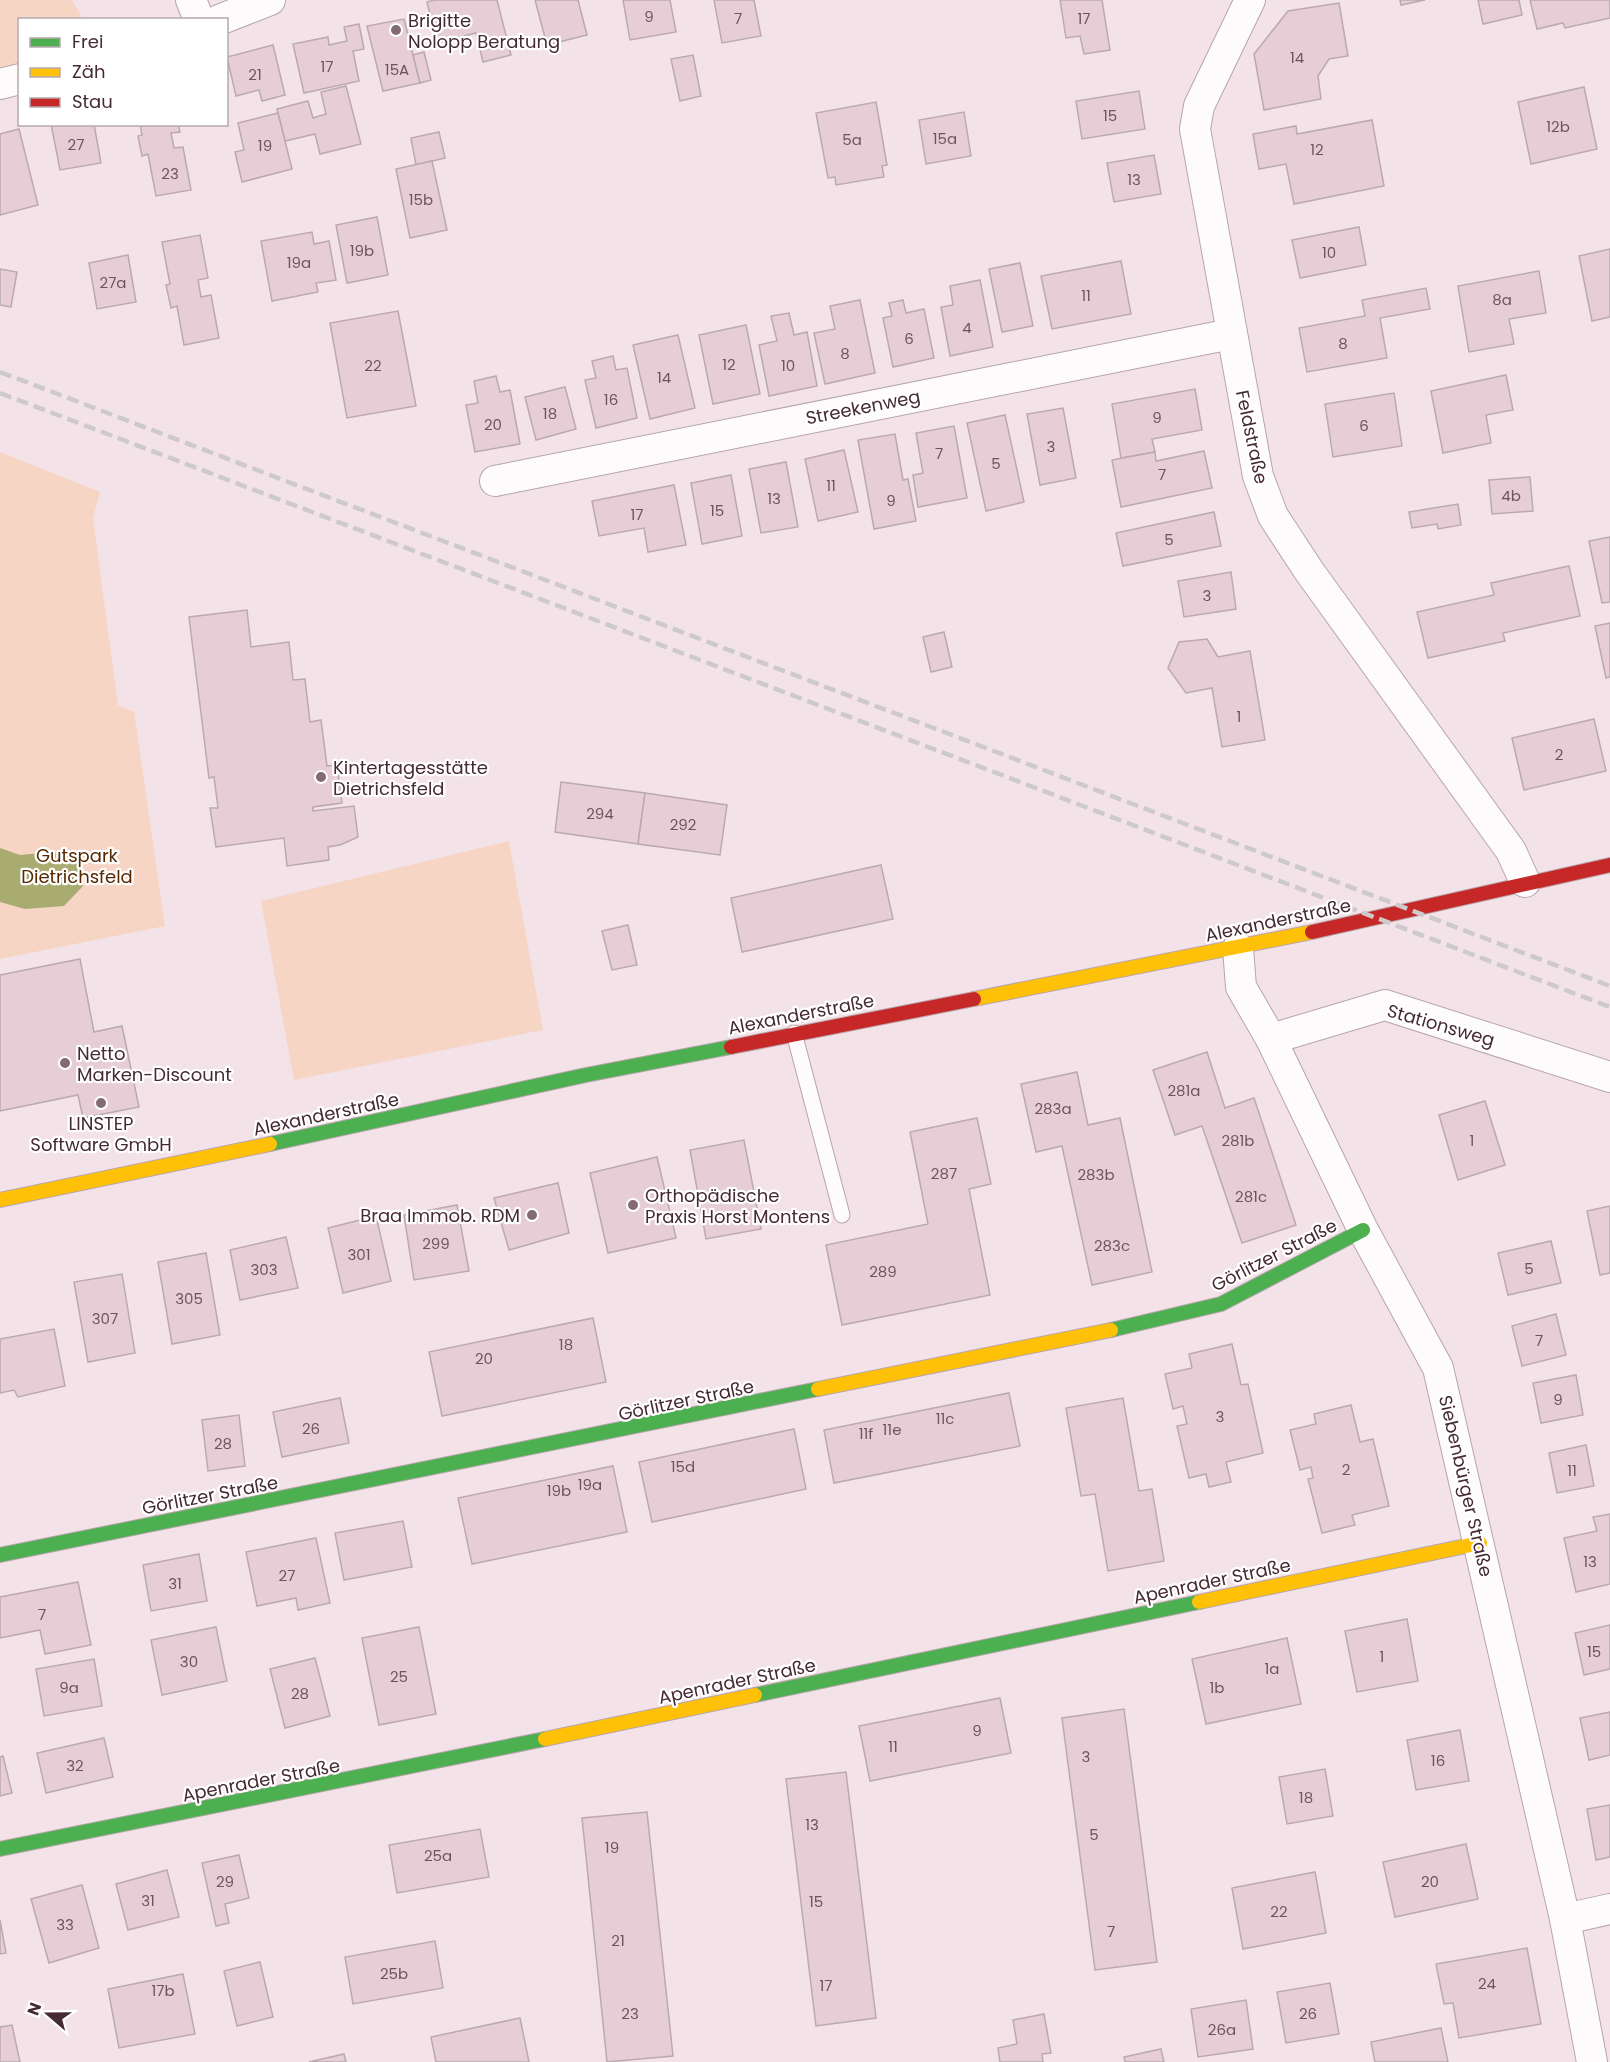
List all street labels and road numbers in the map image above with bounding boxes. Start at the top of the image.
street label: Streekenweg [804,384,922,430]
street label: Feldstraße [1230,388,1274,486]
street label: Alexanderstraße [1203,892,1353,948]
street label: Alexanderstraße [726,988,876,1040]
street label: Stationsweg [1384,998,1498,1052]
street label: Alexanderstraße [251,1086,401,1142]
street label: Görlitzer Straße [1207,1213,1341,1297]
street label: Görlitzer Straße [616,1373,756,1427]
street label: Siebenbürger Straße [1433,1393,1499,1579]
street label: Görlitzer Straße [140,1470,280,1520]
street label: Apenrader Straße [1131,1552,1293,1610]
street label: Apenrader Straße [656,1652,818,1710]
street label: Apenrader Straße [180,1752,342,1808]

